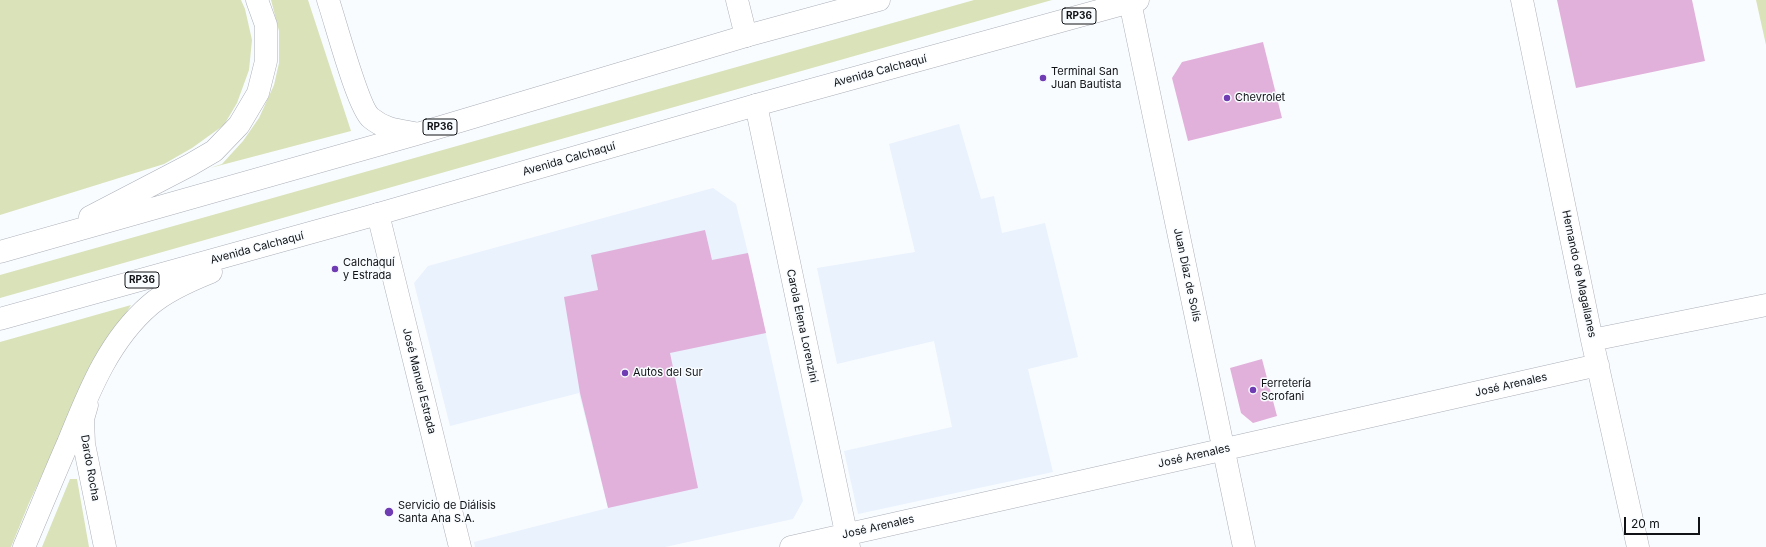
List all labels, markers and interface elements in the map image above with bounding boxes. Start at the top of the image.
road number: RP36 [1062,8,1096,24]
street label: Avenida Calchaquí [832,52,928,90]
place label: Terminal San Juan Bautista [1051,65,1121,91]
marker: Terminal San Juan Bautista [1038,73,1048,83]
place label: Chevrolet [1235,91,1285,105]
marker: Chevrolet [1222,93,1232,103]
road number: RP36 [423,119,457,135]
street label: Avenida Calchaquí [521,139,617,179]
street label: Hernando de Magallanes [1559,209,1599,339]
street label: Juan Díaz de Solís [1171,227,1203,323]
street label: Avenida Calchaquí [209,229,305,267]
place label: Calchaquí y Estrada [343,256,395,282]
marker: Calchaquí y Estrada [330,264,340,274]
street label: Carola Elena Lorenzini [784,268,820,384]
road number: RP36 [125,272,159,288]
street label: José Manuel Estrada [399,327,439,435]
place label: Autos del Sur [633,366,703,380]
marker: Autos del Sur [620,368,630,378]
street label: José Arenales [1474,370,1548,400]
place label: Ferretería Scrofani [1261,377,1311,403]
marker: Ferretería Scrofani [1248,385,1258,395]
street label: Dardo Rocha [78,434,102,502]
street label: José Arenales [1157,441,1231,471]
place label: Servicio de Diálisis Santa Ana S.A. [398,499,496,525]
marker: Servicio de Diálisis Santa Ana S.A. [383,506,395,518]
scale bar [1626,509,1702,535]
street label: José Arenales [841,512,915,542]
text: 20 m [1631,516,1660,531]

